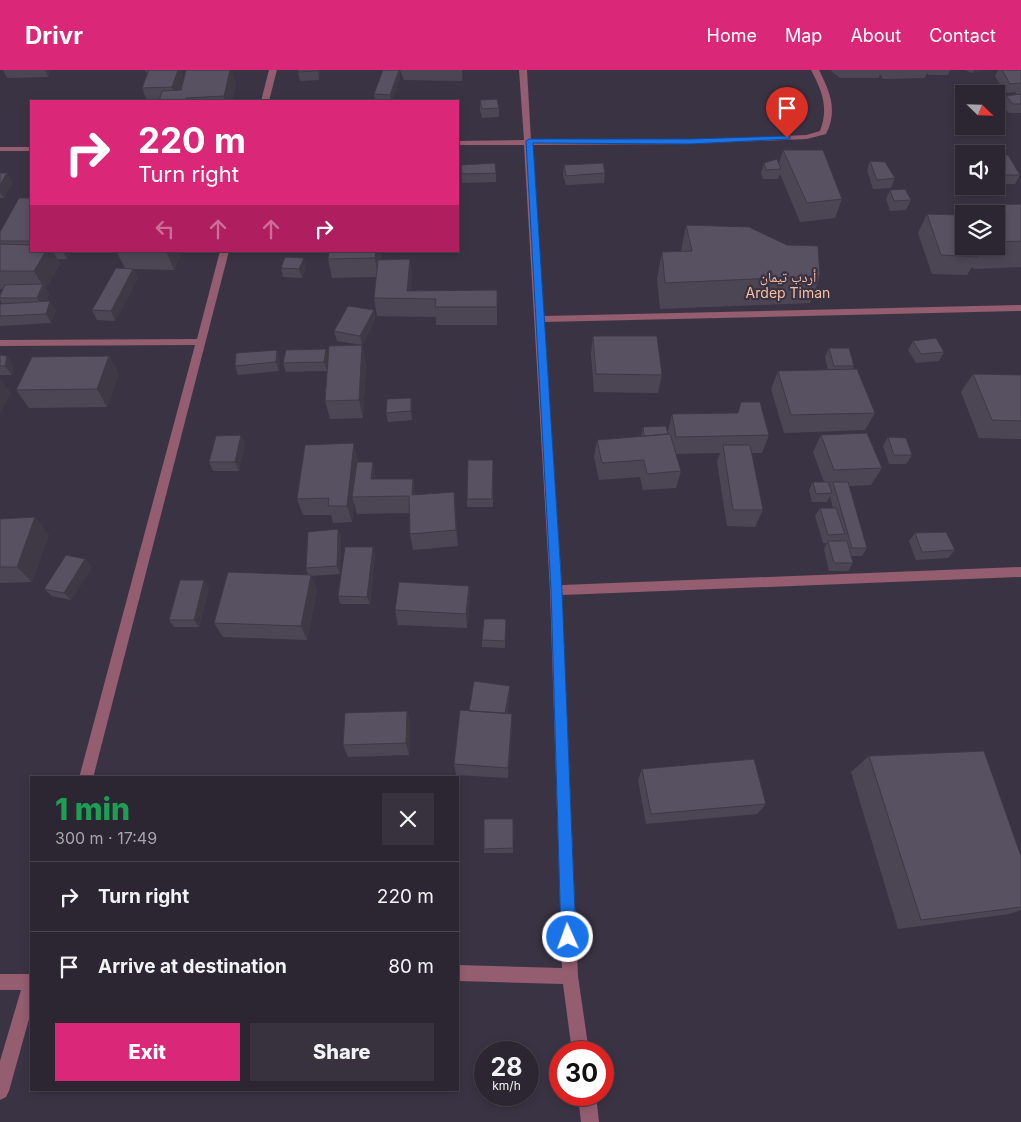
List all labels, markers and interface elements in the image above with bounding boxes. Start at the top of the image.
text: Drivr [25,21,83,50]
text: Home [707,25,757,46]
text: Map [785,25,822,46]
text: About [850,25,901,46]
text: Contact [929,25,996,46]
north arrow [955,85,1005,135]
map controls [955,85,1005,255]
pin [766,87,808,138]
icon: arrive [773,94,801,122]
text: 220 m [138,119,246,161]
icon: right [55,120,120,185]
button: sound [955,145,1005,195]
text: Turn right [138,161,239,187]
button: layers [955,205,1005,255]
icon: left [151,215,179,243]
icon: ahead [204,215,232,243]
icon: ahead [257,215,285,243]
icon: right [310,215,338,243]
district label: أردب تيمان Ardep Timan [746,268,830,301]
text: 1 min [55,791,130,827]
button: close [382,793,434,845]
text: 300 m · 17:49 [55,828,157,848]
icon: right [55,883,83,911]
text: Turn right [98,885,189,908]
text: 220 m [377,885,434,908]
position arrow [541,910,593,962]
icon: arrive [55,953,83,981]
text: Arrive at destination [98,955,287,978]
text: 80 m [388,955,434,978]
button: Exit [55,1023,240,1081]
button: Share [250,1023,434,1081]
speed limit sign: 30 [549,1041,614,1106]
text: 28 [490,1052,523,1082]
text: km/h [492,1078,521,1093]

